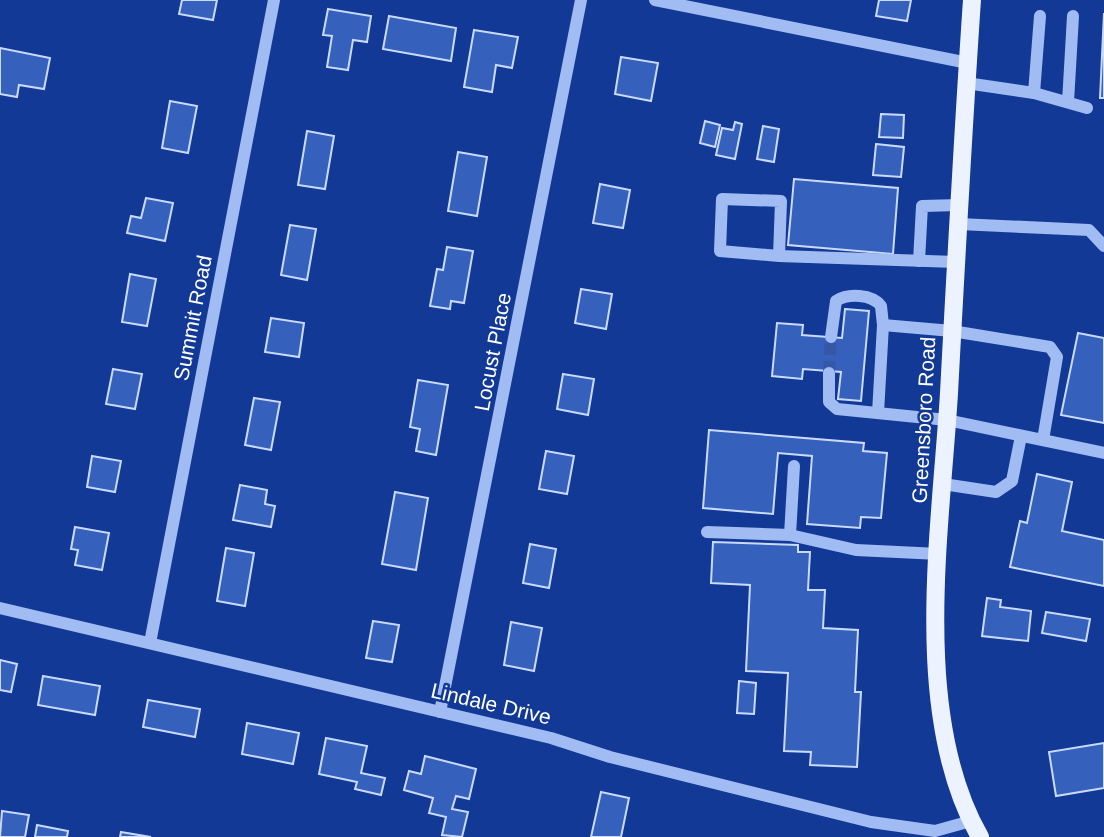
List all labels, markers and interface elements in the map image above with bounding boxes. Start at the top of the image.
street label: Summit Road [169,253,216,383]
street label: Locust Place [470,291,515,413]
street label: Greensboro Road [908,336,939,504]
street label: Lindale Drive [429,679,553,729]

